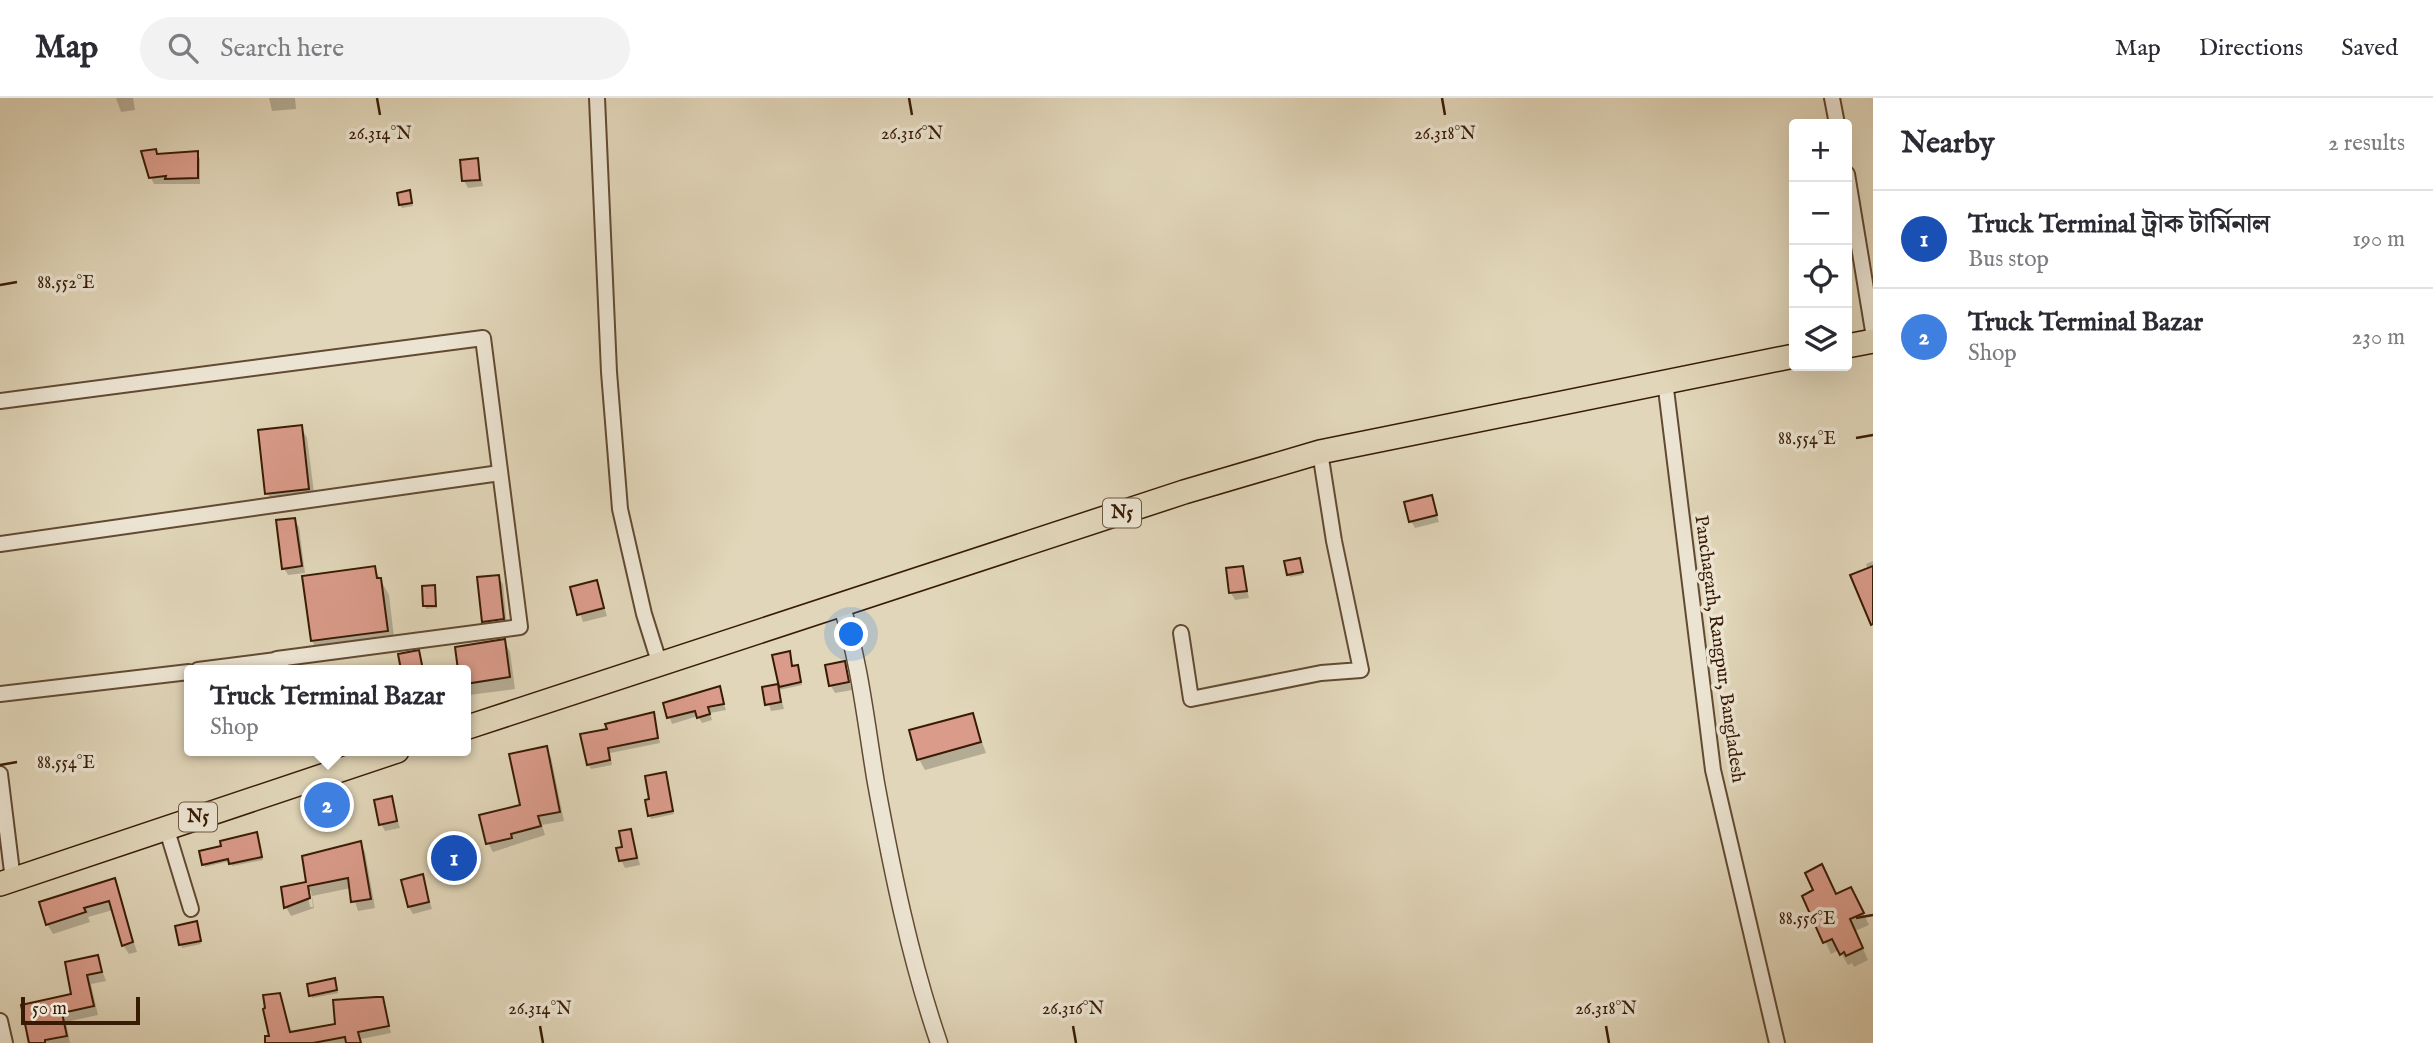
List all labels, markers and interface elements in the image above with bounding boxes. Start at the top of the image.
search box [140,17,630,80]
text: Map [35,27,98,69]
icon: search [164,29,202,67]
text: Search here [220,32,344,65]
text: Map [2115,33,2161,64]
text: Directions [2199,33,2303,64]
text: Saved [2341,33,2398,64]
map controls [1789,119,1852,371]
button: + [1789,119,1852,182]
text: 26.314°N [348,123,412,146]
text: 26.316°N [881,123,944,146]
text: 26.318°N [1414,123,1476,146]
text: Nearby [1901,125,1994,163]
text: 2 results [2328,129,2405,158]
button: − [1789,182,1852,245]
text: Truck Terminal ট্রাক টার্মিনাল [1968,208,2270,241]
text: 1 [1920,225,1928,254]
text: 190 m [2352,225,2405,254]
button: locate [1789,245,1852,308]
text: Bus stop [1968,245,2049,274]
text: 88.552°E [37,272,95,295]
text: Truck Terminal Bazar [1968,306,2203,339]
button: layers [1789,308,1852,371]
text: 2 [1919,323,1929,352]
text: 230 m [2352,323,2405,352]
text: Shop [1968,339,2017,368]
text: 88.554°E [1778,428,1836,451]
road number: N5 [1103,498,1141,528]
street label: Panchagarh, Rangpur, Bangladesh [1688,514,1750,784]
your location [834,617,868,651]
popup [184,665,471,756]
text: Truck Terminal Bazar [210,680,445,713]
text: Shop [210,713,259,742]
text: 88.554°E [37,752,95,775]
pin: 2 [304,779,350,831]
road number: N5 [179,802,217,832]
pin: 1 [431,832,477,884]
text: 88.556°E [1779,908,1835,931]
scale bar [21,994,140,1026]
text: 50 m [32,997,67,1021]
text: 26.314°N [508,998,572,1021]
text: 26.316°N [1042,998,1105,1021]
text: 26.318°N [1575,998,1637,1021]

